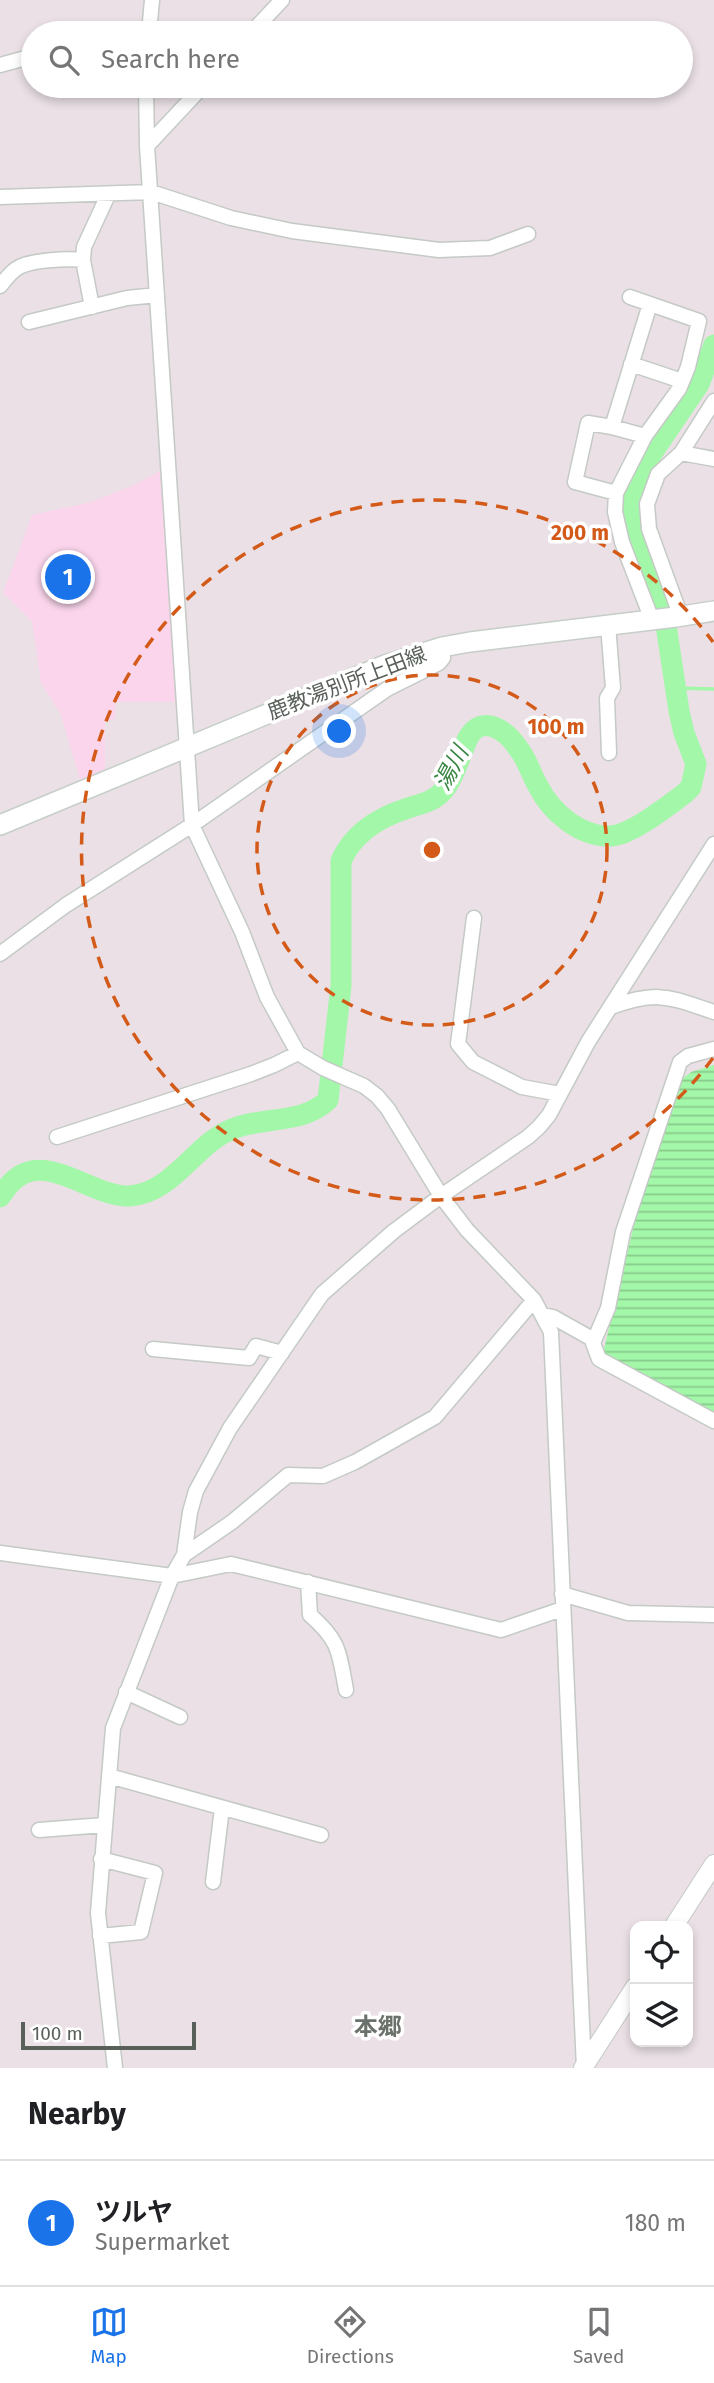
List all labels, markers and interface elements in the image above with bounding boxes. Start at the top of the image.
search box [21,21,693,98]
icon: search [45,41,83,79]
text: Search here [101,44,240,75]
text: 200 m [551,520,609,546]
pin: 1 [45,551,91,603]
street label: 鹿教湯別所上田線 [264,641,430,725]
your location [322,714,356,748]
text: 100 m [527,714,585,740]
water label: 湯川 [428,738,476,795]
centre of rings [420,838,444,862]
map controls [630,1921,693,2047]
button: locate [630,1921,693,1984]
button: layers [630,1984,693,2047]
district label: 本郷 [354,2013,402,2041]
scale bar [21,2019,196,2051]
text: 100 m [32,2022,83,2045]
text: Nearby [28,2096,126,2132]
text: ツルヤ [95,2197,173,2228]
text: 1 [46,2209,56,2237]
text: 180 m [625,2209,686,2237]
text: Supermarket [95,2228,230,2256]
tab: Map [90,2303,128,2368]
tab: Directions [307,2303,394,2368]
tab: Saved [573,2303,624,2368]

